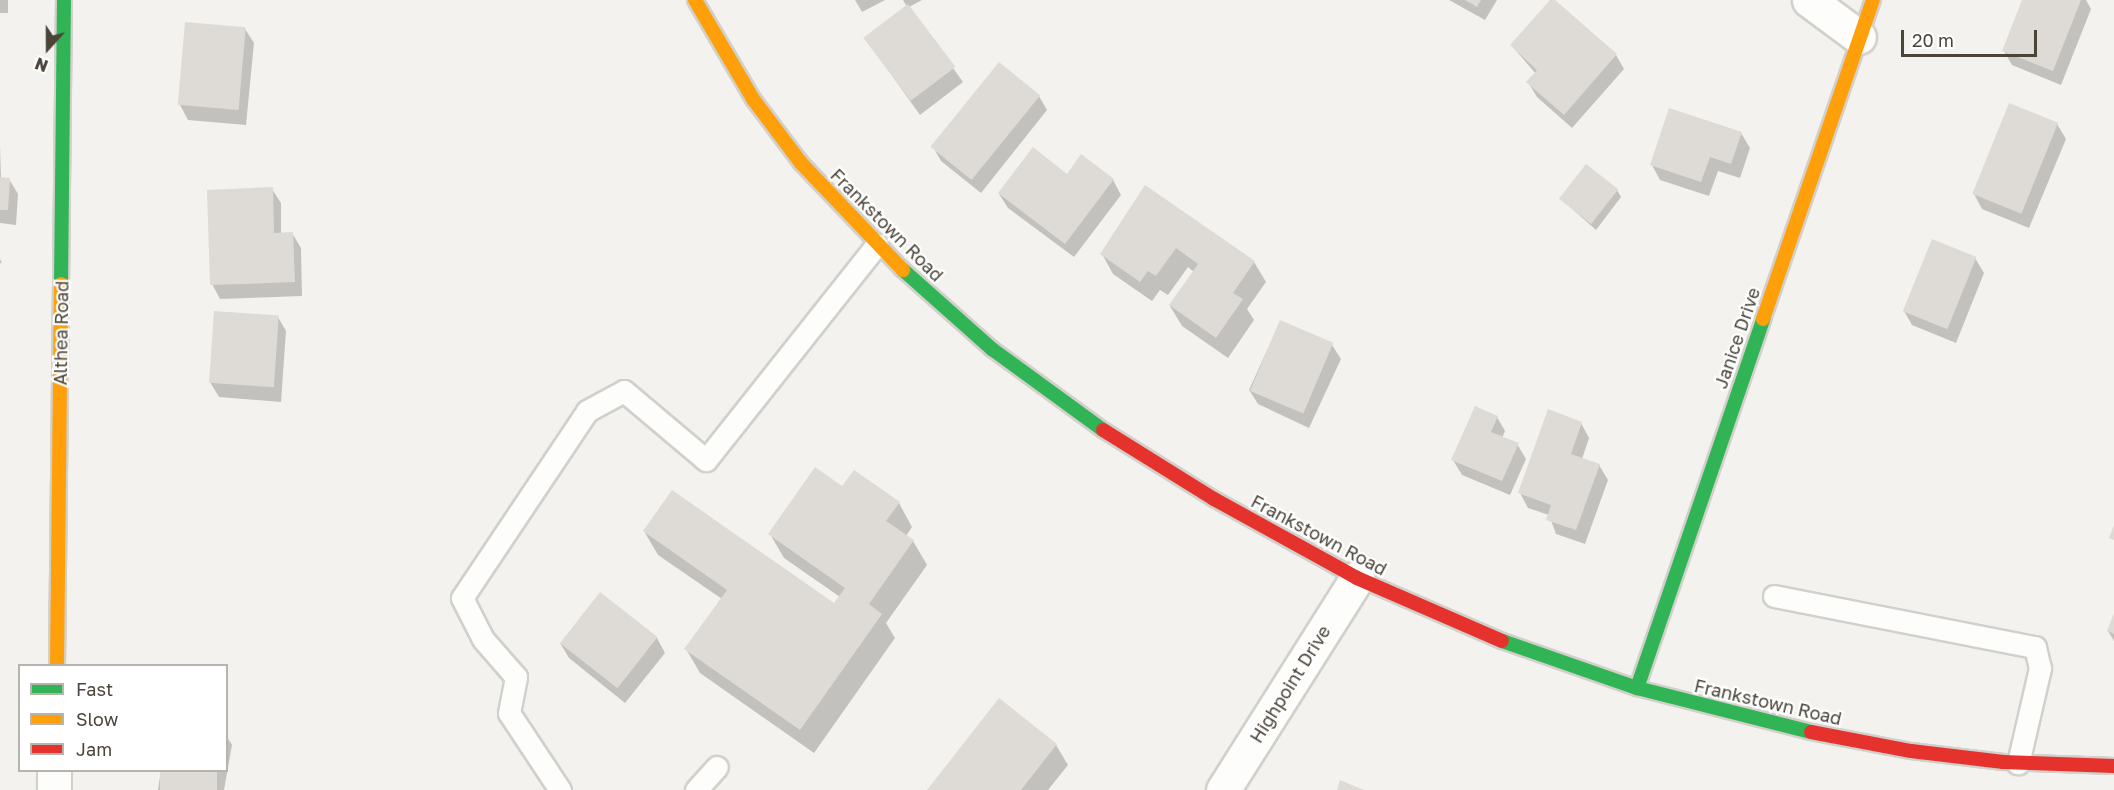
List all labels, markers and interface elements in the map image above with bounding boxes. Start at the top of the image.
north arrow [18,18,78,78]
scale bar [1904,18,2040,56]
text: 20 m [1912,29,1954,51]
text: N [32,53,51,76]
street label: Frankstown Road [826,164,948,286]
street label: Althea Road [49,281,73,385]
street label: Janice Drive [1710,285,1764,391]
street label: Frankstown Road [1247,490,1391,580]
street label: Highpoint Drive [1245,621,1335,747]
legend [18,664,228,772]
street label: Frankstown Road [1692,675,1844,729]
text: Fast [76,678,113,700]
text: Slow [76,708,118,730]
text: Jam [76,738,112,760]

